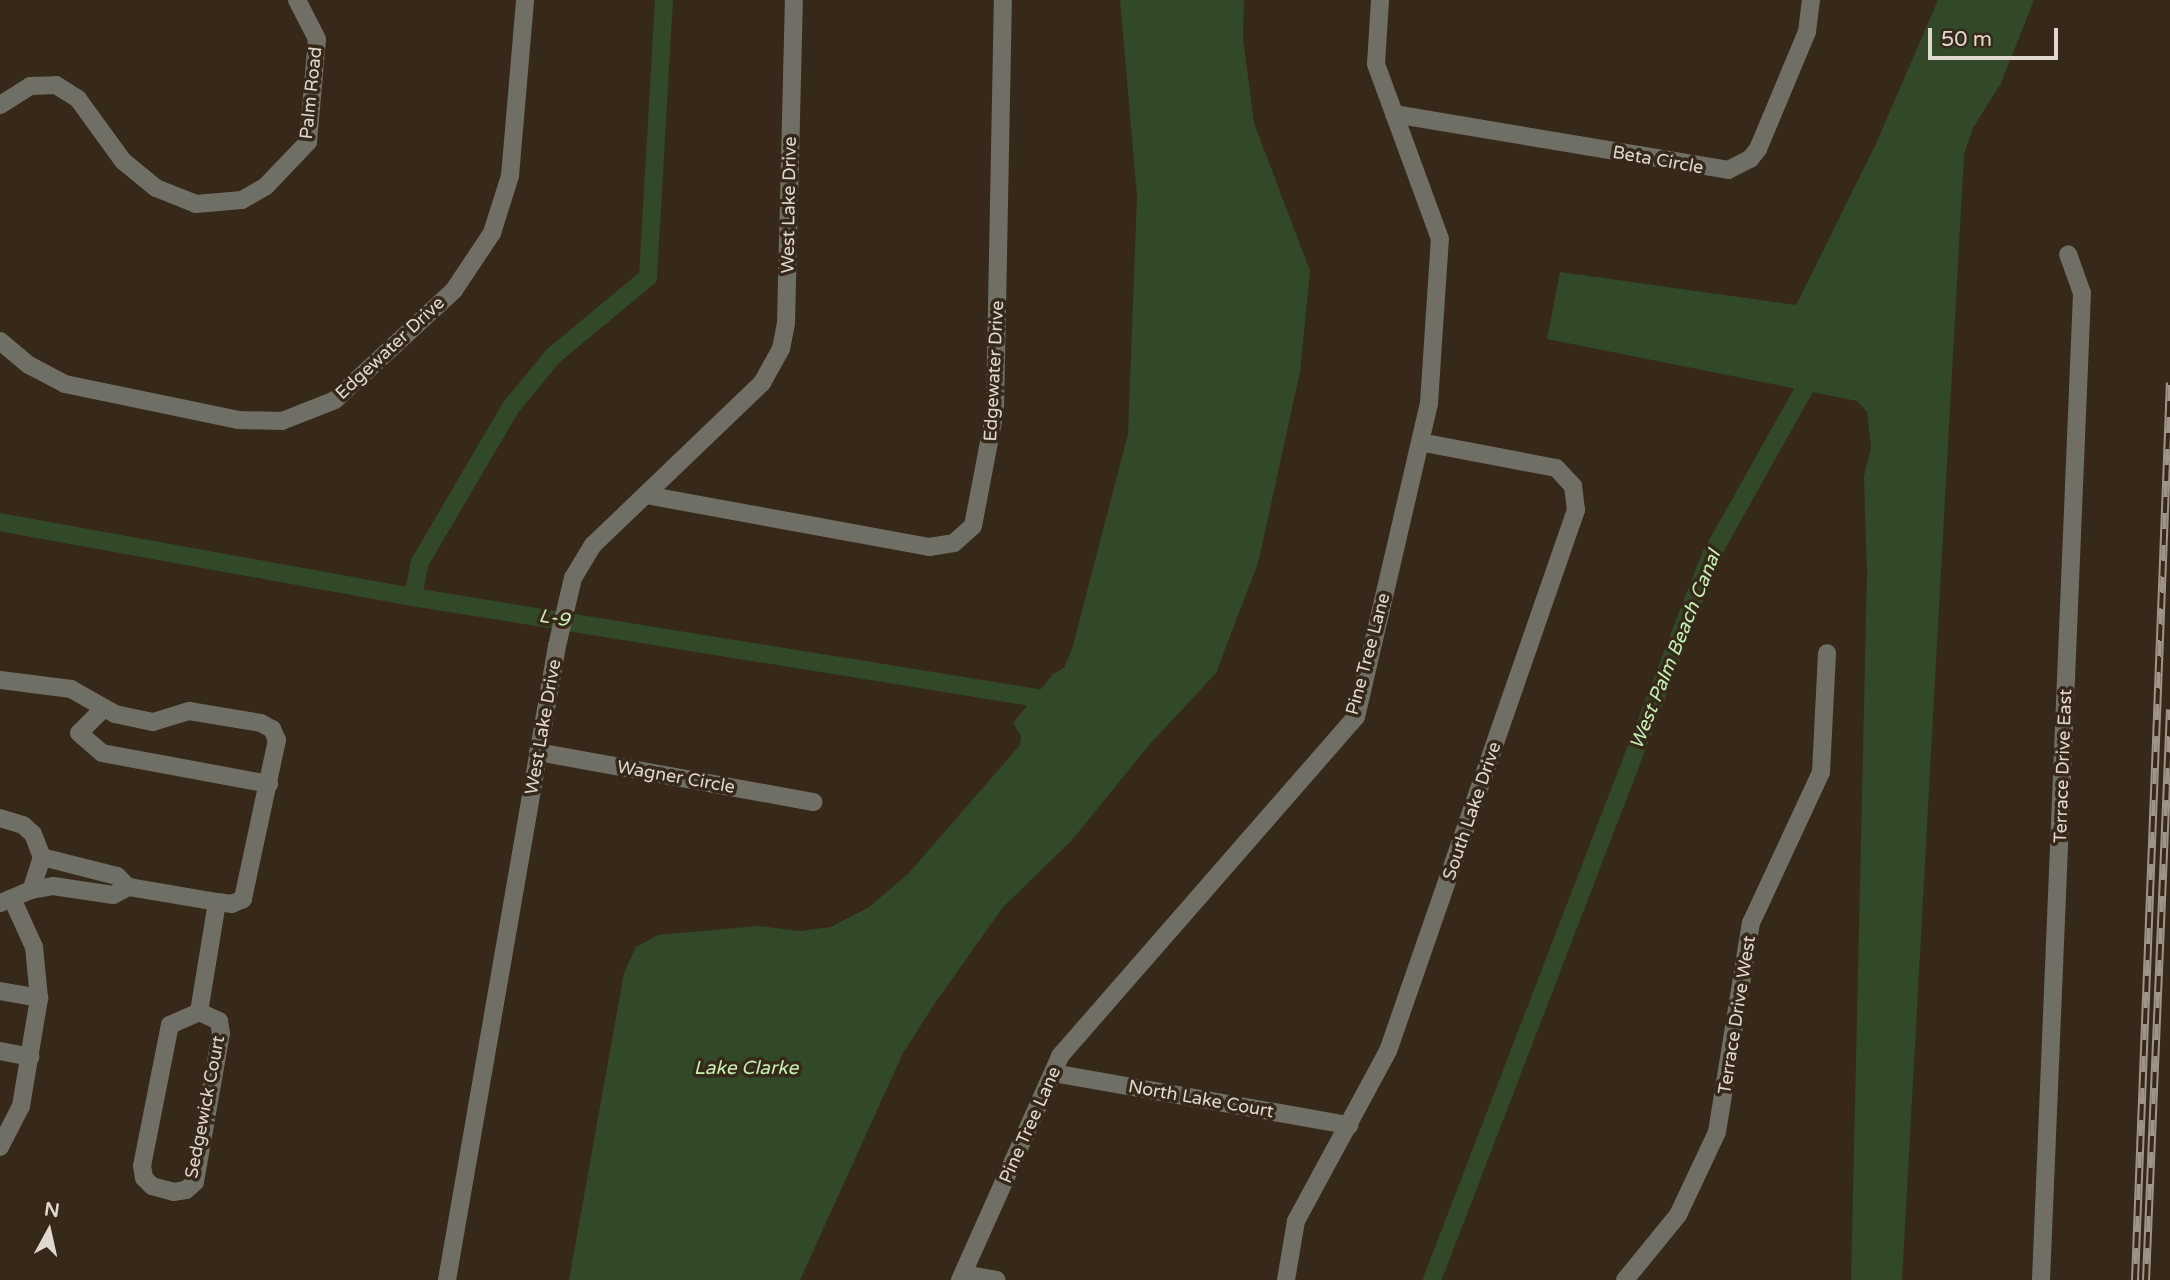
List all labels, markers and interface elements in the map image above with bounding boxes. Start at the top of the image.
scale bar [1932,14,2062,58]
text: 50 m [1941,27,1992,52]
street label: Palm Road [295,46,327,140]
street label: West Lake Drive [777,136,801,274]
street label: Beta Circle [1611,141,1705,179]
street label: Edgewater Drive [331,292,449,404]
street label: Edgewater Drive [980,300,1008,442]
water label: West Palm Beach Canal [1626,547,1726,753]
street label: Pine Tree Lane [1341,591,1395,717]
water label: L-9 [537,605,571,633]
street label: West Lake Drive [520,658,566,796]
street label: Terrace Drive East [2050,689,2076,843]
street label: South Lake Drive [1438,739,1506,883]
street label: Wagner Circle [615,756,737,798]
street label: Terrace Drive West [1714,934,1760,1096]
street label: Sedgewick Court [181,1034,229,1180]
water label: Lake Clarke [694,1058,798,1080]
street label: Pine Tree Lane [995,1063,1065,1187]
street label: North Lake Court [1127,1076,1275,1122]
north arrow [14,1196,84,1266]
text: N [43,1198,61,1222]

